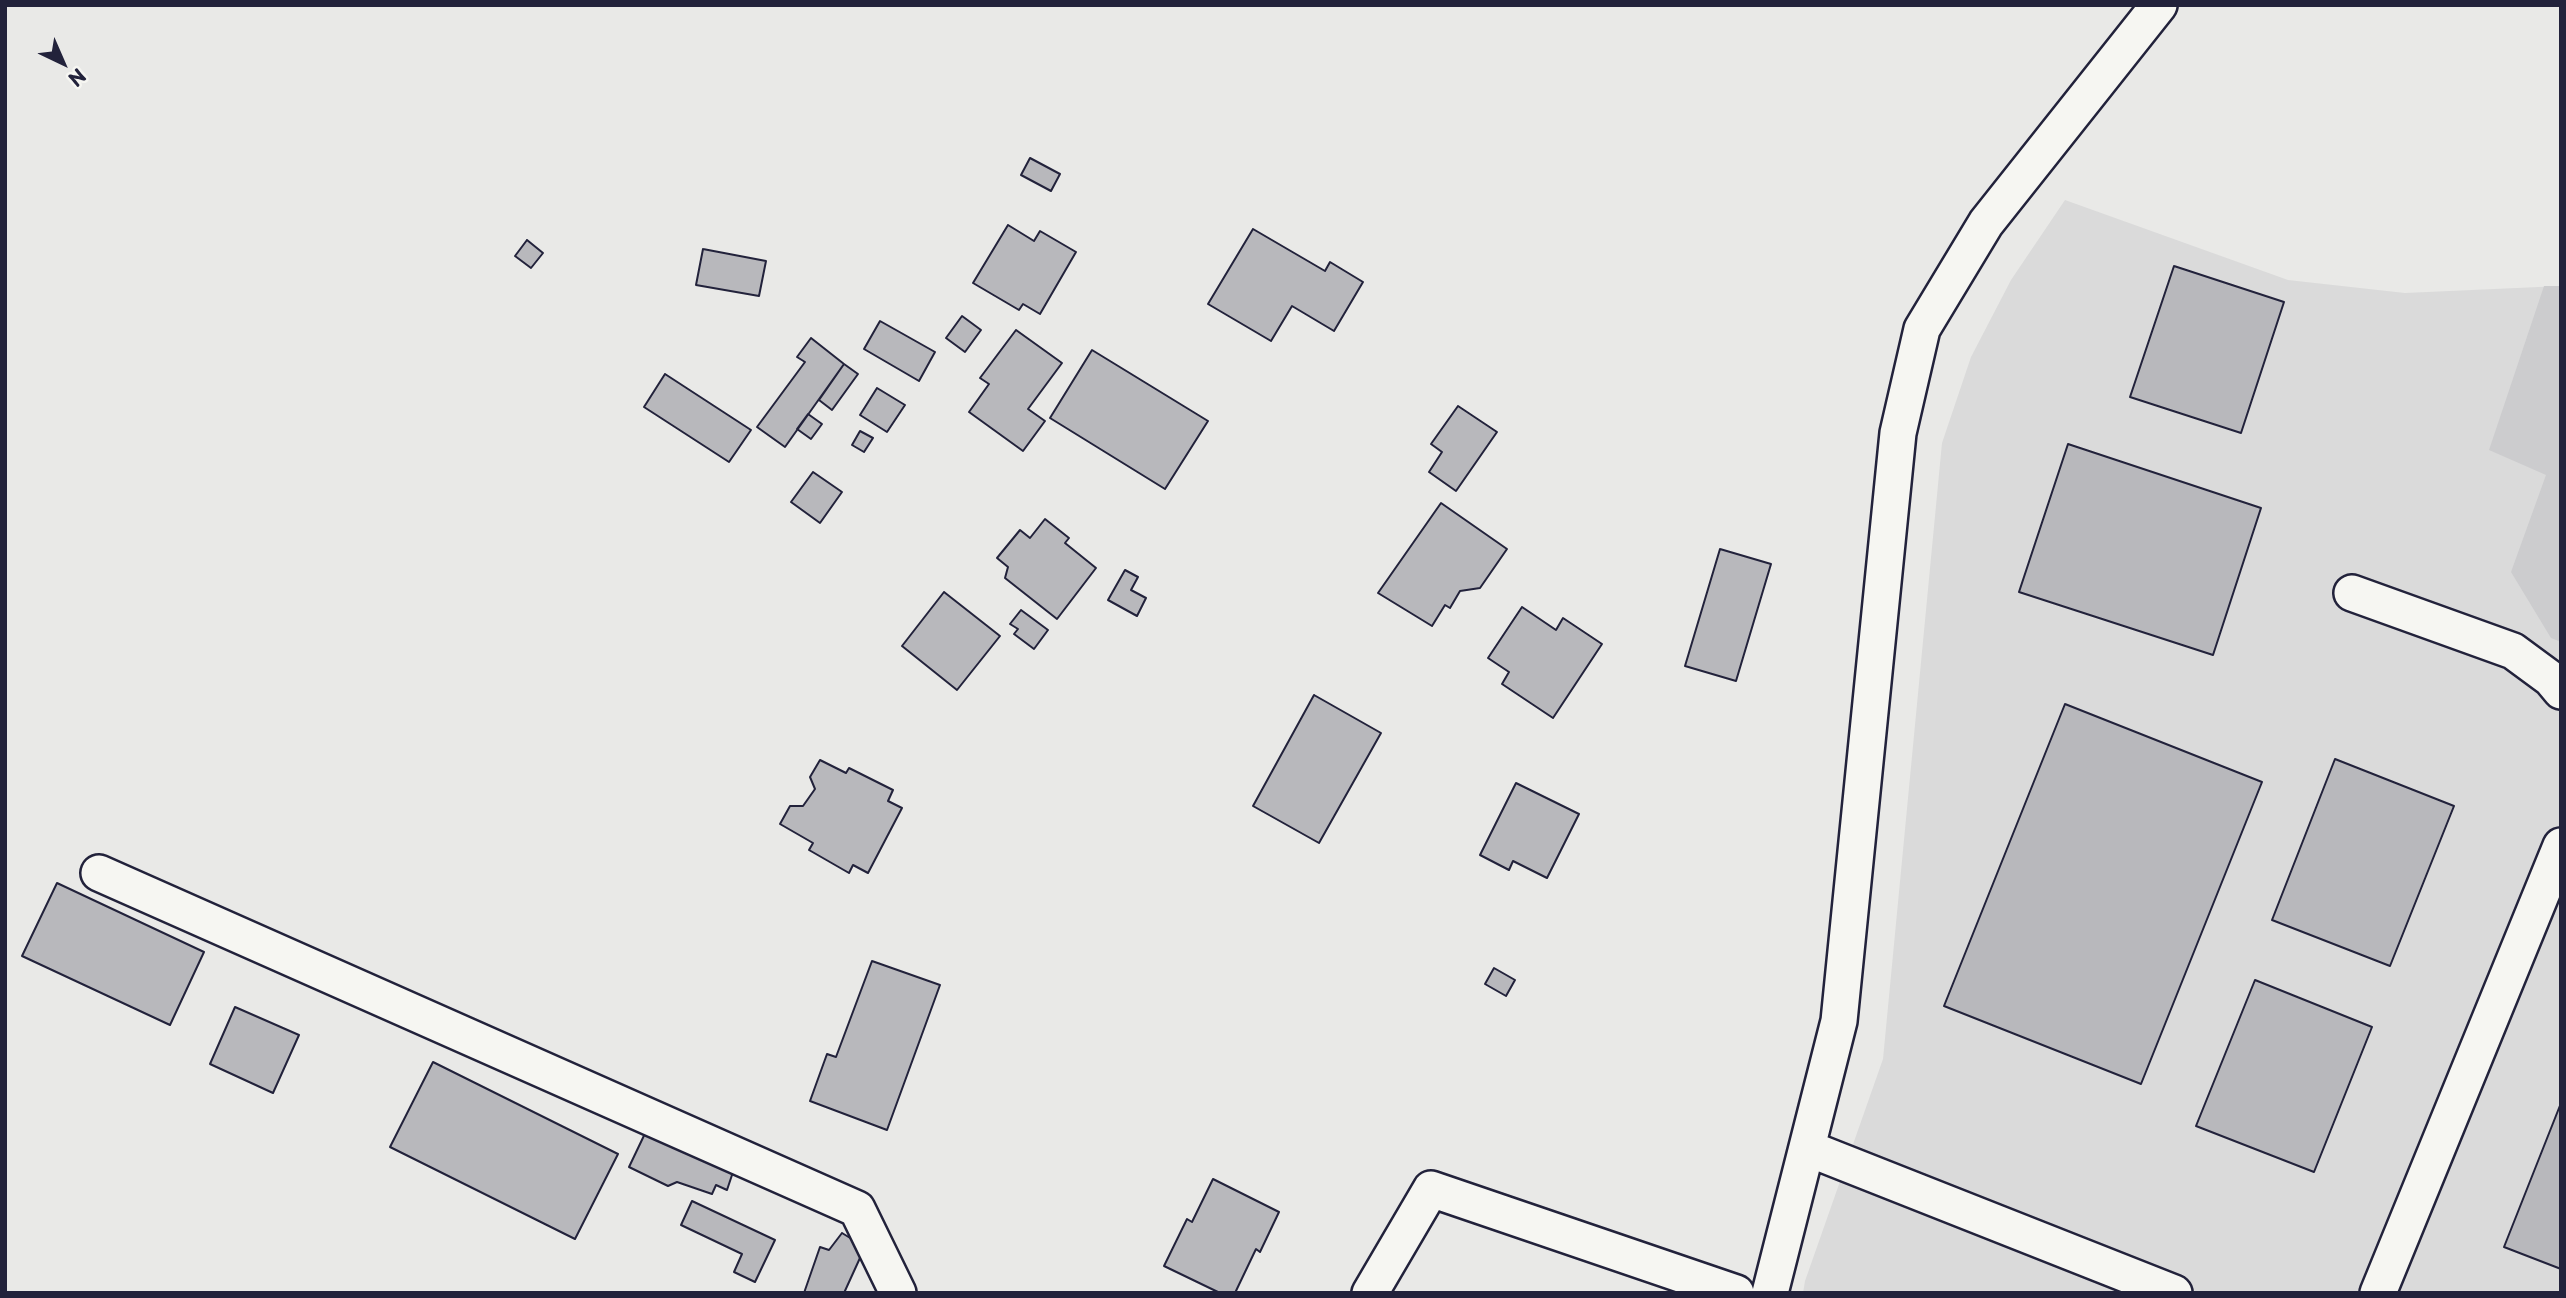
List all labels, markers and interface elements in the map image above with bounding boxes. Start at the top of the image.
north arrow [28,28,98,98]
text: N [62,63,93,93]

